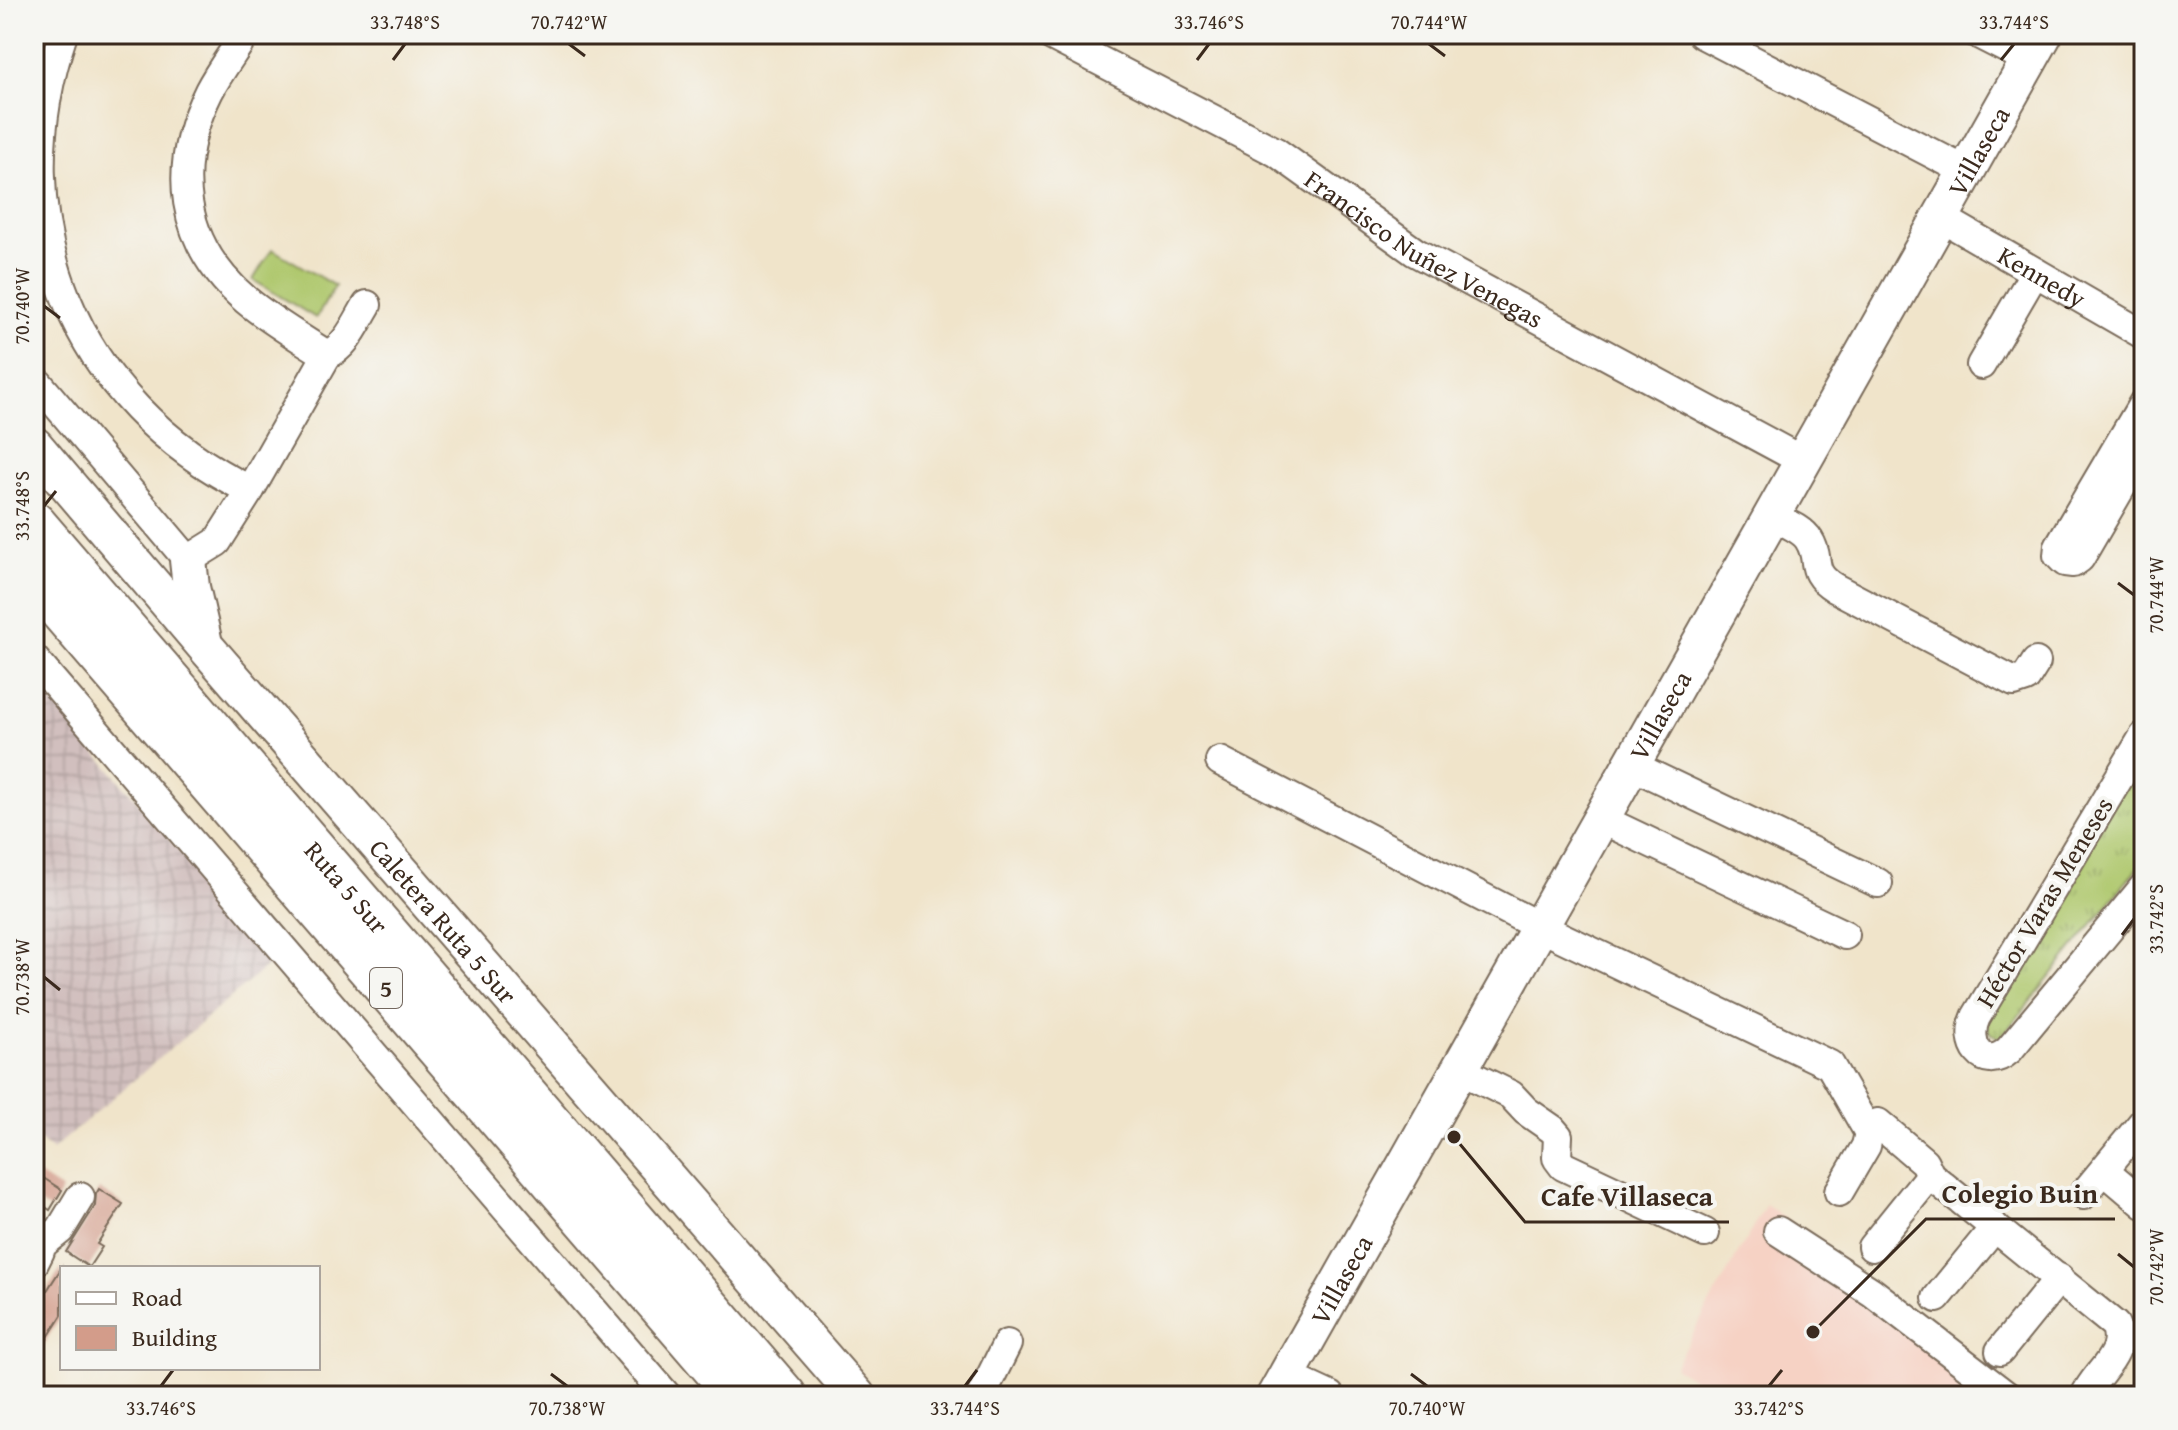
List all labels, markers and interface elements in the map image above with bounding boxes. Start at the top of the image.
text: 33.748°S [370,7,440,36]
text: 70.742°W [530,7,608,36]
text: 33.746°S [1174,7,1244,36]
text: 70.744°W [1390,7,1468,36]
text: 33.744°S [1979,7,2049,36]
street label: Villaseca [1937,98,2019,203]
street label: Francisco Nuñez Venegas [1297,159,1551,337]
street label: Kennedy [1991,235,2093,317]
text: 70.740°W [7,267,36,345]
text: 33.748°S [7,471,36,541]
text: 70.744°W [2141,556,2170,634]
street label: Villaseca [1618,662,1701,767]
street label: Héctor Varas Meneses [1966,789,2122,1015]
street label: Ruta 5 Sur [296,832,399,942]
street label: Caletera Ruta 5 Sur [364,833,524,1011]
text: 33.742°S [2141,884,2170,954]
text: 70.738°W [7,938,36,1016]
road number: 5 [370,968,402,1008]
callout: Colegio Buin [1926,1167,2115,1219]
callout: Cafe Villaseca [1525,1170,1729,1222]
text: Colegio Buin [1942,1172,2099,1213]
text: Cafe Villaseca [1541,1175,1714,1216]
street label: Villaseca [1300,1227,1382,1331]
text: 70.742°W [2141,1228,2170,1306]
legend [60,1266,320,1370]
text: Road [132,1280,182,1315]
text: Building [132,1320,217,1355]
text: 33.746°S [126,1393,196,1422]
text: 70.738°W [528,1393,606,1422]
text: 33.744°S [930,1393,1000,1422]
text: 70.740°W [1388,1393,1466,1422]
text: 33.742°S [1734,1393,1804,1422]

